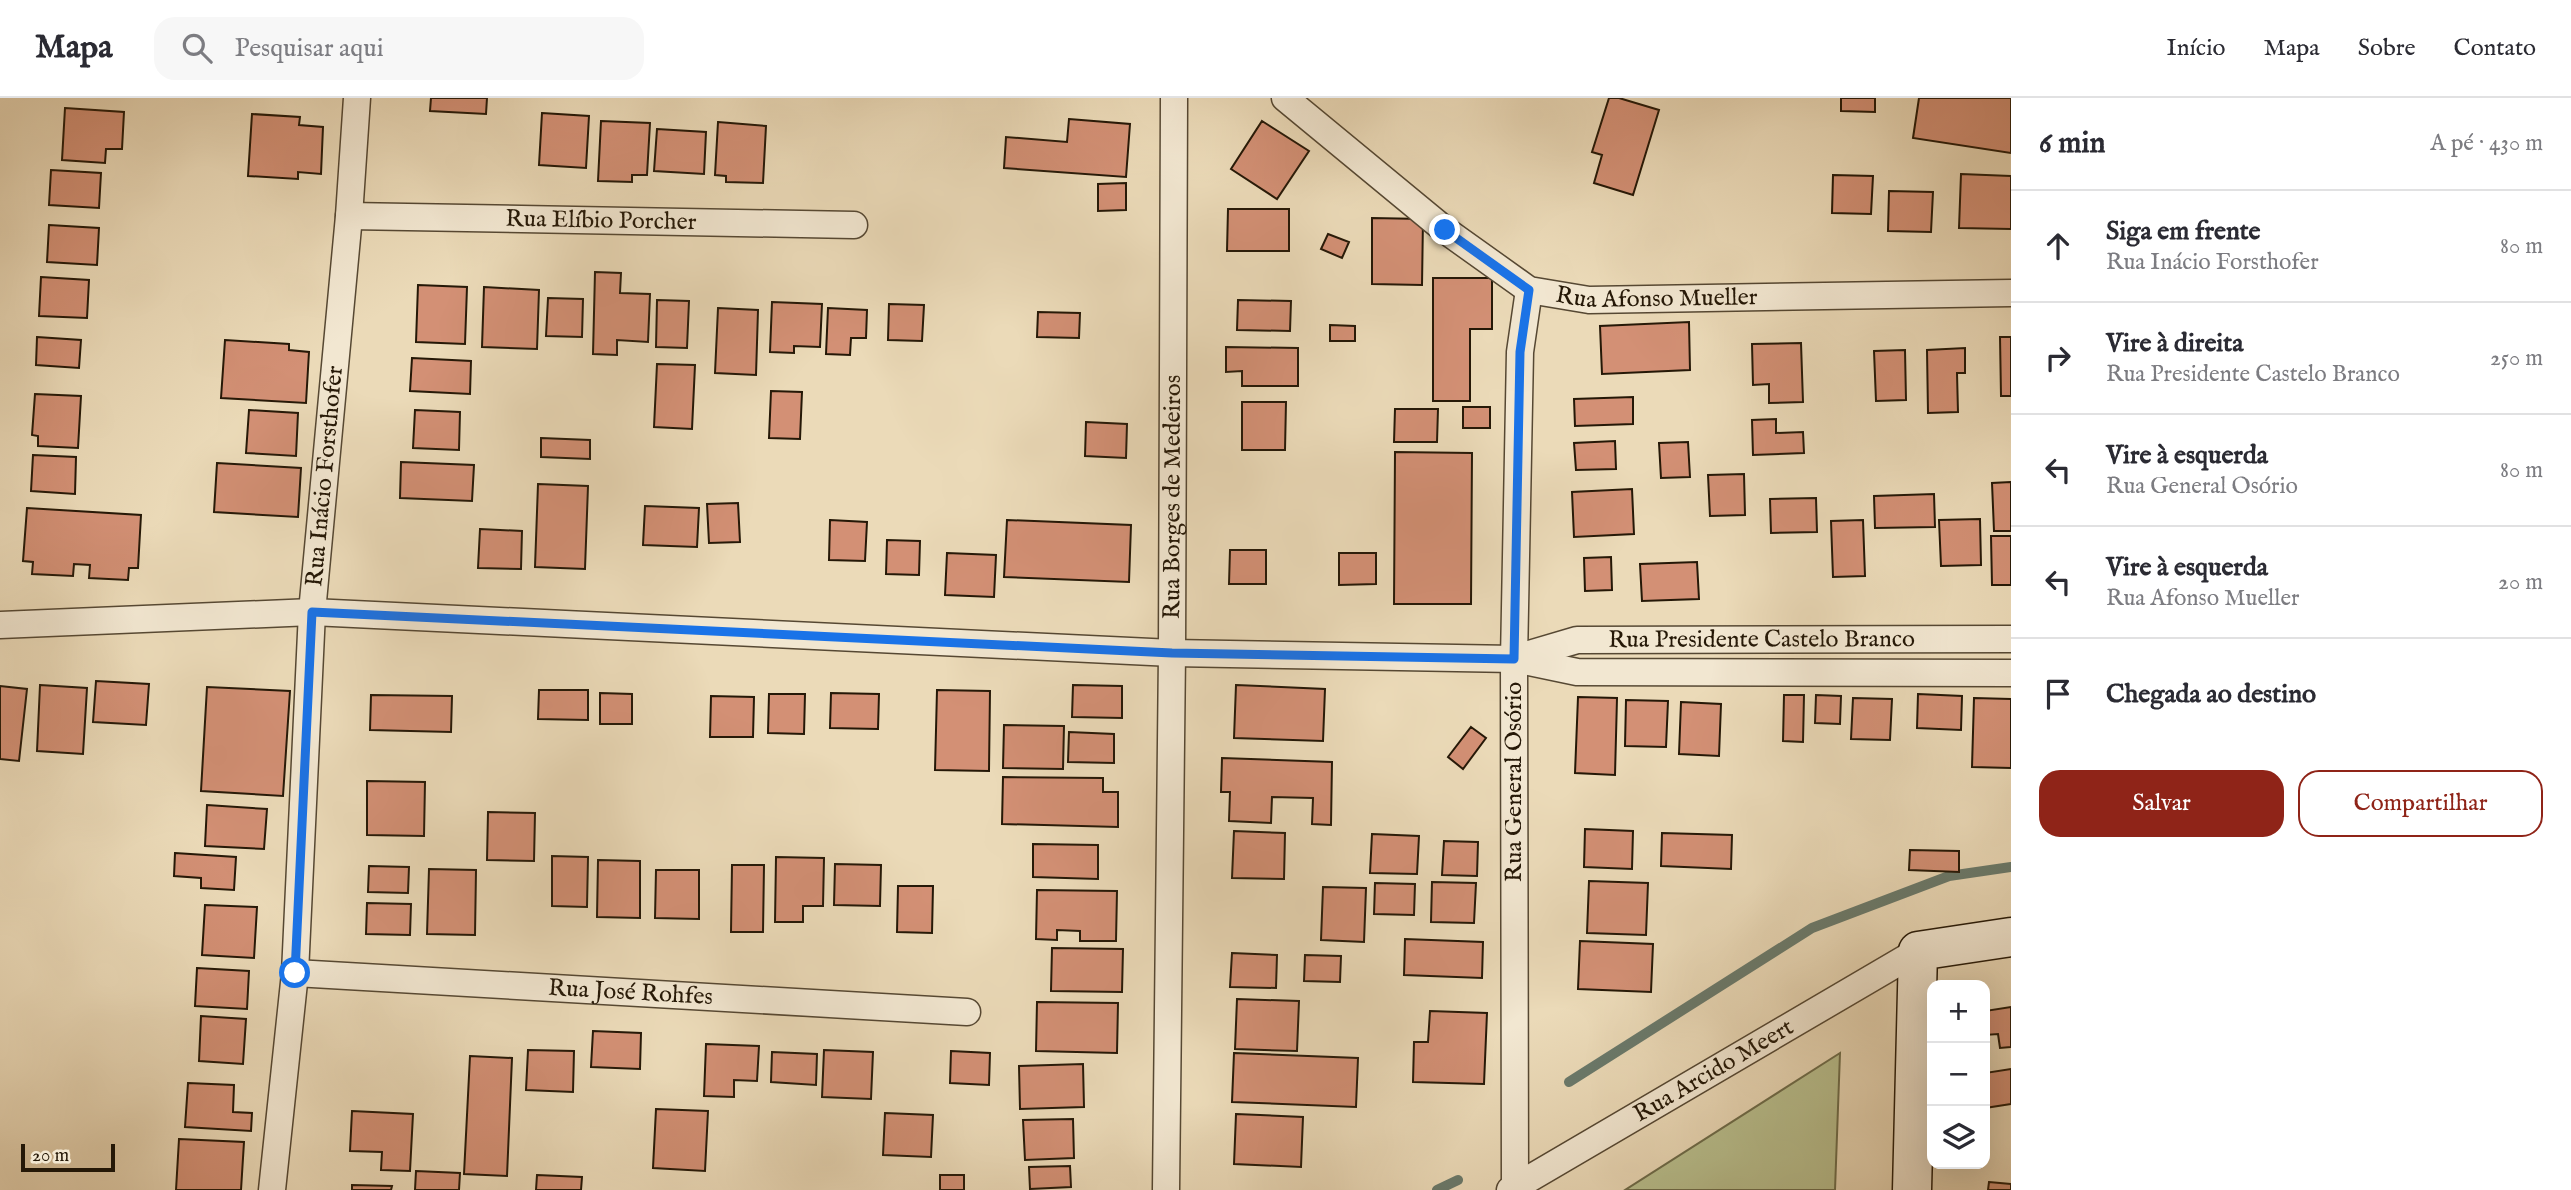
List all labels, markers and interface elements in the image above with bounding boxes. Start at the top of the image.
search box [154,17,644,80]
text: Mapa [35,27,112,69]
icon: search [178,29,216,67]
text: Pesquisar aqui [234,32,384,65]
text: Início [2166,33,2225,64]
text: Mapa [2263,33,2320,64]
text: Sobre [2358,33,2416,64]
text: Contato [2454,33,2536,64]
text: 6 min [2039,125,2105,163]
text: A pé · 430 m [2430,129,2543,158]
street label: Rua Elíbio Porcher [505,203,697,238]
route end [1429,214,1460,245]
text: Siga em frente [2106,215,2261,248]
icon: ahead [2039,227,2077,265]
text: 80 m [2500,232,2543,261]
text: Rua Inácio Forsthofer [2106,248,2319,277]
street label: Rua Afonso Mueller [1553,279,1758,316]
text: Vire à direita [2106,327,2243,360]
icon: right [2039,339,2077,377]
text: 250 m [2490,344,2543,373]
text: Rua Presidente Castelo Branco [2106,360,2400,389]
street label: Rua Inácio Forsthofer [299,364,350,588]
street label: Rua Borges de Medeiros [1157,375,1189,619]
text: Vire à esquerda [2106,439,2268,472]
icon: left [2039,451,2077,489]
text: 80 m [2500,456,2543,485]
text: Rua General Osório [2106,472,2298,501]
text: Vire à esquerda [2106,551,2268,584]
icon: left [2039,563,2077,601]
text: 20 m [2498,568,2543,597]
text: Rua Afonso Mueller [2106,584,2299,613]
street label: Rua Presidente Castelo Branco [1608,624,1915,655]
icon: arrive [2039,675,2077,713]
text: Chegada ao destino [2106,678,2316,711]
street label: Rua General Osório [1499,682,1530,882]
button: Salvar [2039,770,2284,837]
button: Compartilhar [2298,770,2543,837]
route start [279,957,310,988]
street label: Rua José Rohfes [547,972,714,1013]
map controls [1927,980,1990,1169]
button: + [1927,980,1990,1043]
street label: Rua Arcido Meert [1628,1012,1799,1130]
button: − [1927,1043,1990,1106]
button: layers [1927,1106,1990,1169]
scale bar [21,1141,116,1173]
text: 20 m [32,1144,69,1168]

